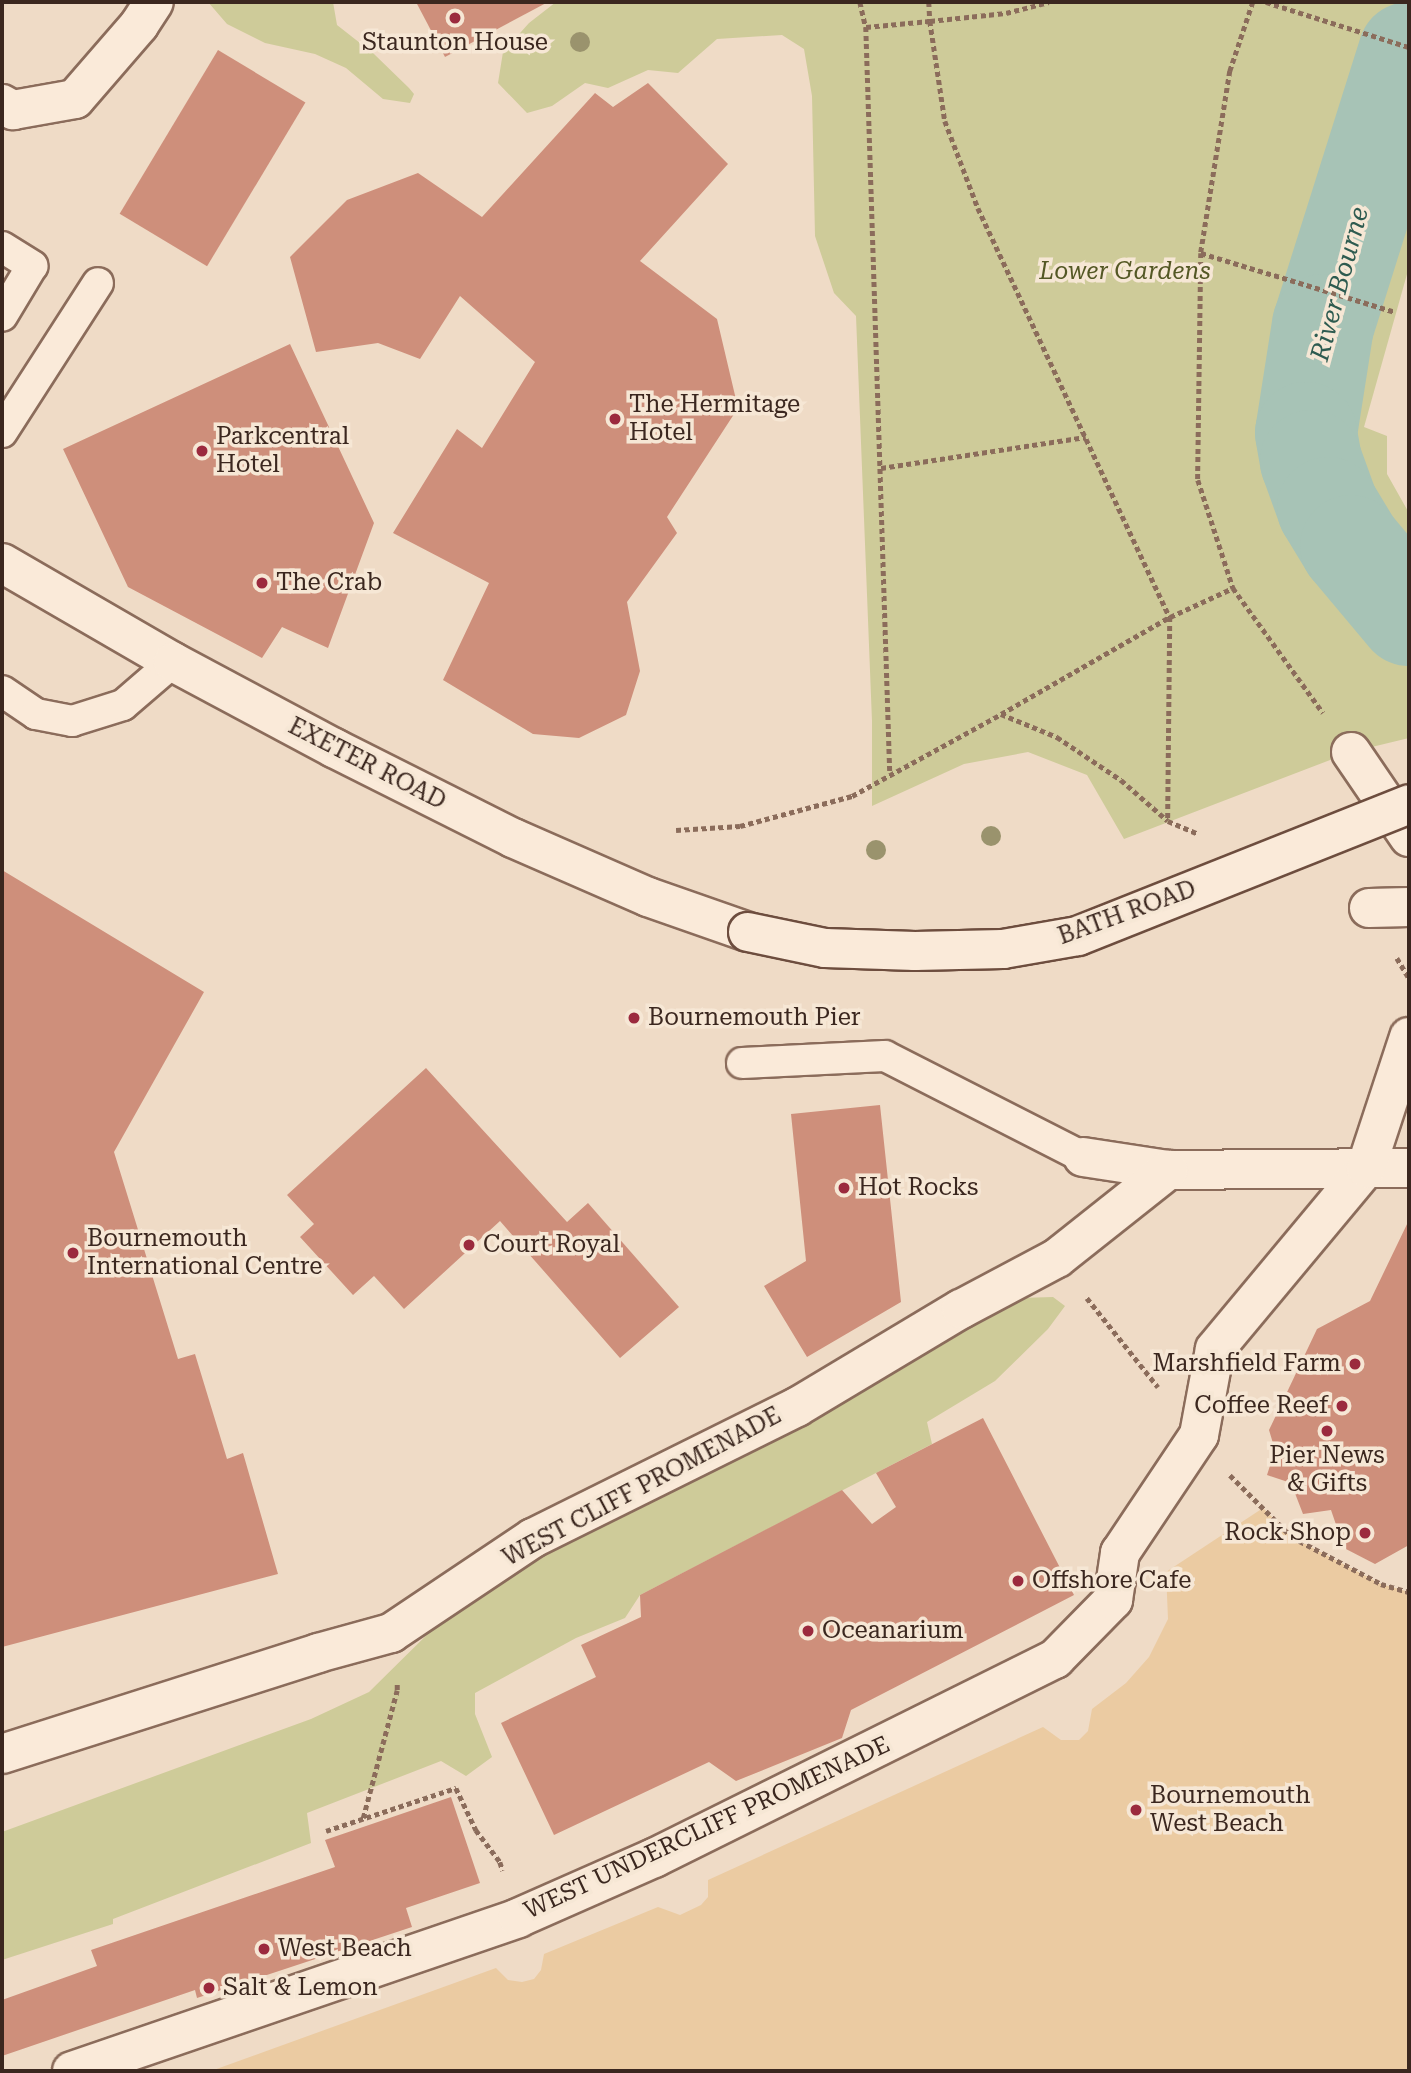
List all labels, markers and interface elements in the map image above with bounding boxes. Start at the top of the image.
marker: Staunton House [447,10,463,26]
place label: Staunton House [362,29,548,57]
water label: River Bourne [1304,204,1376,364]
park label: Lower Gardens [1039,258,1211,286]
place label: The Hermitage Hotel [629,391,800,447]
marker: The Hermitage Hotel [607,411,623,427]
place label: Parkcentral Hotel [216,423,349,479]
marker: Parkcentral Hotel [194,443,210,459]
place label: The Crab [276,569,382,597]
marker: The Crab [254,575,270,591]
street label: EXETER ROAD [283,712,451,816]
street label: BATH ROAD [1054,875,1200,951]
place label: Bournemouth Pier [648,1004,861,1032]
marker: Bournemouth Pier [626,1010,642,1026]
place label: Hot Rocks [858,1174,978,1202]
marker: Hot Rocks [836,1180,852,1196]
place label: Bournemouth International Centre [87,1225,323,1281]
place label: Court Royal [483,1231,620,1259]
marker: Court Royal [461,1237,477,1253]
marker: Bournemouth International Centre [65,1245,81,1261]
place label: Marshfield Farm [1153,1350,1341,1378]
marker: Marshfield Farm [1347,1356,1363,1372]
place label: Coffee Reef [1194,1392,1328,1420]
marker: Coffee Reef [1334,1398,1350,1414]
street label: WEST CLIFF PROMENADE [498,1401,786,1573]
marker: Pier News & Gifts [1319,1423,1335,1439]
place label: Pier News & Gifts [1269,1442,1385,1498]
place label: Rock Shop [1224,1519,1351,1547]
marker: Rock Shop [1357,1525,1373,1541]
place label: Offshore Cafe [1032,1567,1191,1595]
marker: Offshore Cafe [1010,1573,1026,1589]
place label: Oceanarium [822,1617,964,1645]
marker: Oceanarium [800,1623,816,1639]
street label: WEST UNDERCLIFF PROMENADE [519,1730,895,1926]
place label: Bournemouth West Beach [1150,1782,1310,1838]
marker: Bournemouth West Beach [1128,1802,1144,1818]
place label: West Beach [278,1935,412,1963]
marker: West Beach [256,1941,272,1957]
place label: Salt & Lemon [223,1974,378,2002]
marker: Salt & Lemon [201,1980,217,1996]

